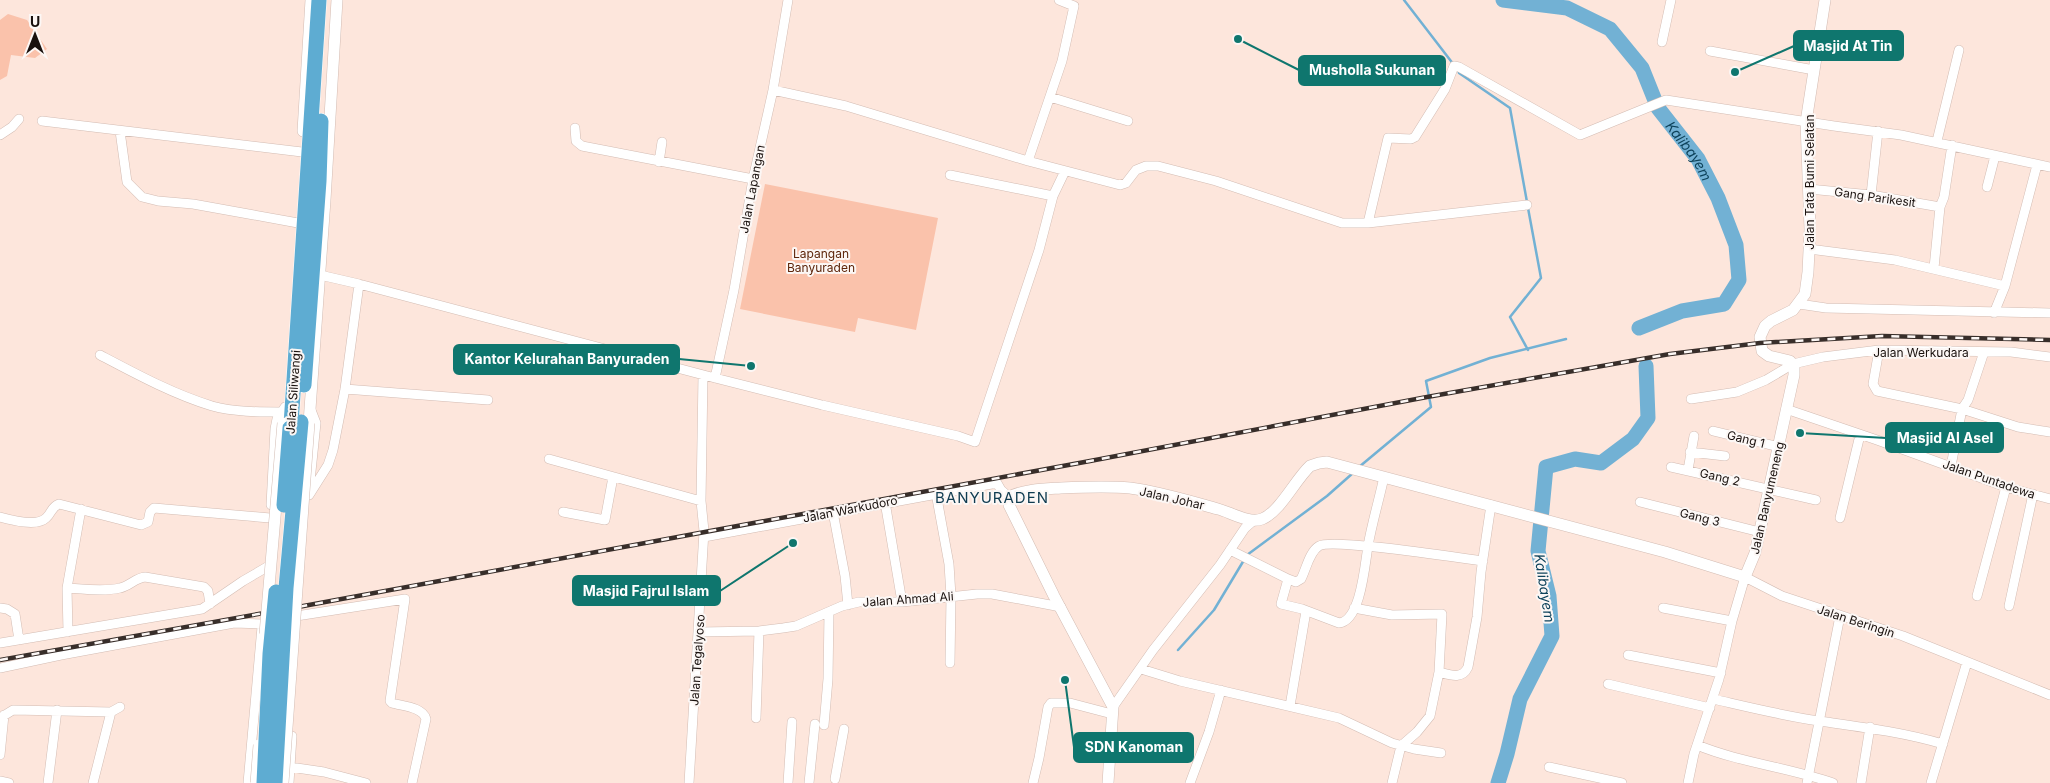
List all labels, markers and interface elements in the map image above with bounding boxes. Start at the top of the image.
north arrow [10,10,60,60]
text: U [30,13,40,30]
callout: Masjid At Tin [1794,31,1903,60]
text: Masjid At Tin [1803,37,1893,54]
callout: Musholla Sukunan [1299,56,1445,85]
text: Musholla Sukunan [1309,61,1435,78]
street label: Jalan Tata Bumi Selatan [1802,114,1817,250]
water label: Kalibayem [1663,117,1716,183]
street label: Jalan Lapangan [736,144,768,234]
street label: Gang Parikesit [1833,184,1917,210]
park label: Lapangan Banyuraden [787,246,855,275]
callout: Kantor Kelurahan Banyuraden [454,345,679,374]
street label: Jalan Werkudara [1873,345,1969,360]
street label: Jalan Siliwangi [283,349,303,434]
text: Kantor Kelurahan Banyuraden [465,350,669,367]
callout: Masjid Al Asel [1886,423,2003,452]
street label: Gang 1 [1726,427,1766,451]
text: Masjid Al Asel [1897,429,1993,446]
street label: Jalan Banyumeneng [1747,440,1787,556]
street label: Jalan Puntadewa [1941,456,2037,502]
street label: Gang 2 [1698,465,1742,489]
street label: Jalan Johar [1138,483,1206,513]
district label: BANYURADEN [935,488,1049,507]
street label: Jalan Warkudoro [801,492,899,526]
street label: Gang 3 [1678,505,1722,529]
water label: Kalibayem [1531,553,1559,623]
callout: Masjid Fajrul Islam [573,576,720,605]
text: Masjid Fajrul Islam [583,582,709,599]
street label: Jalan Ahmad Ali [862,588,954,610]
street label: Jalan Beringin [1815,601,1897,641]
street label: Jalan Tegalyoso [686,614,708,706]
callout: SDN Kanoman [1074,733,1193,762]
text: SDN Kanoman [1085,738,1183,755]

